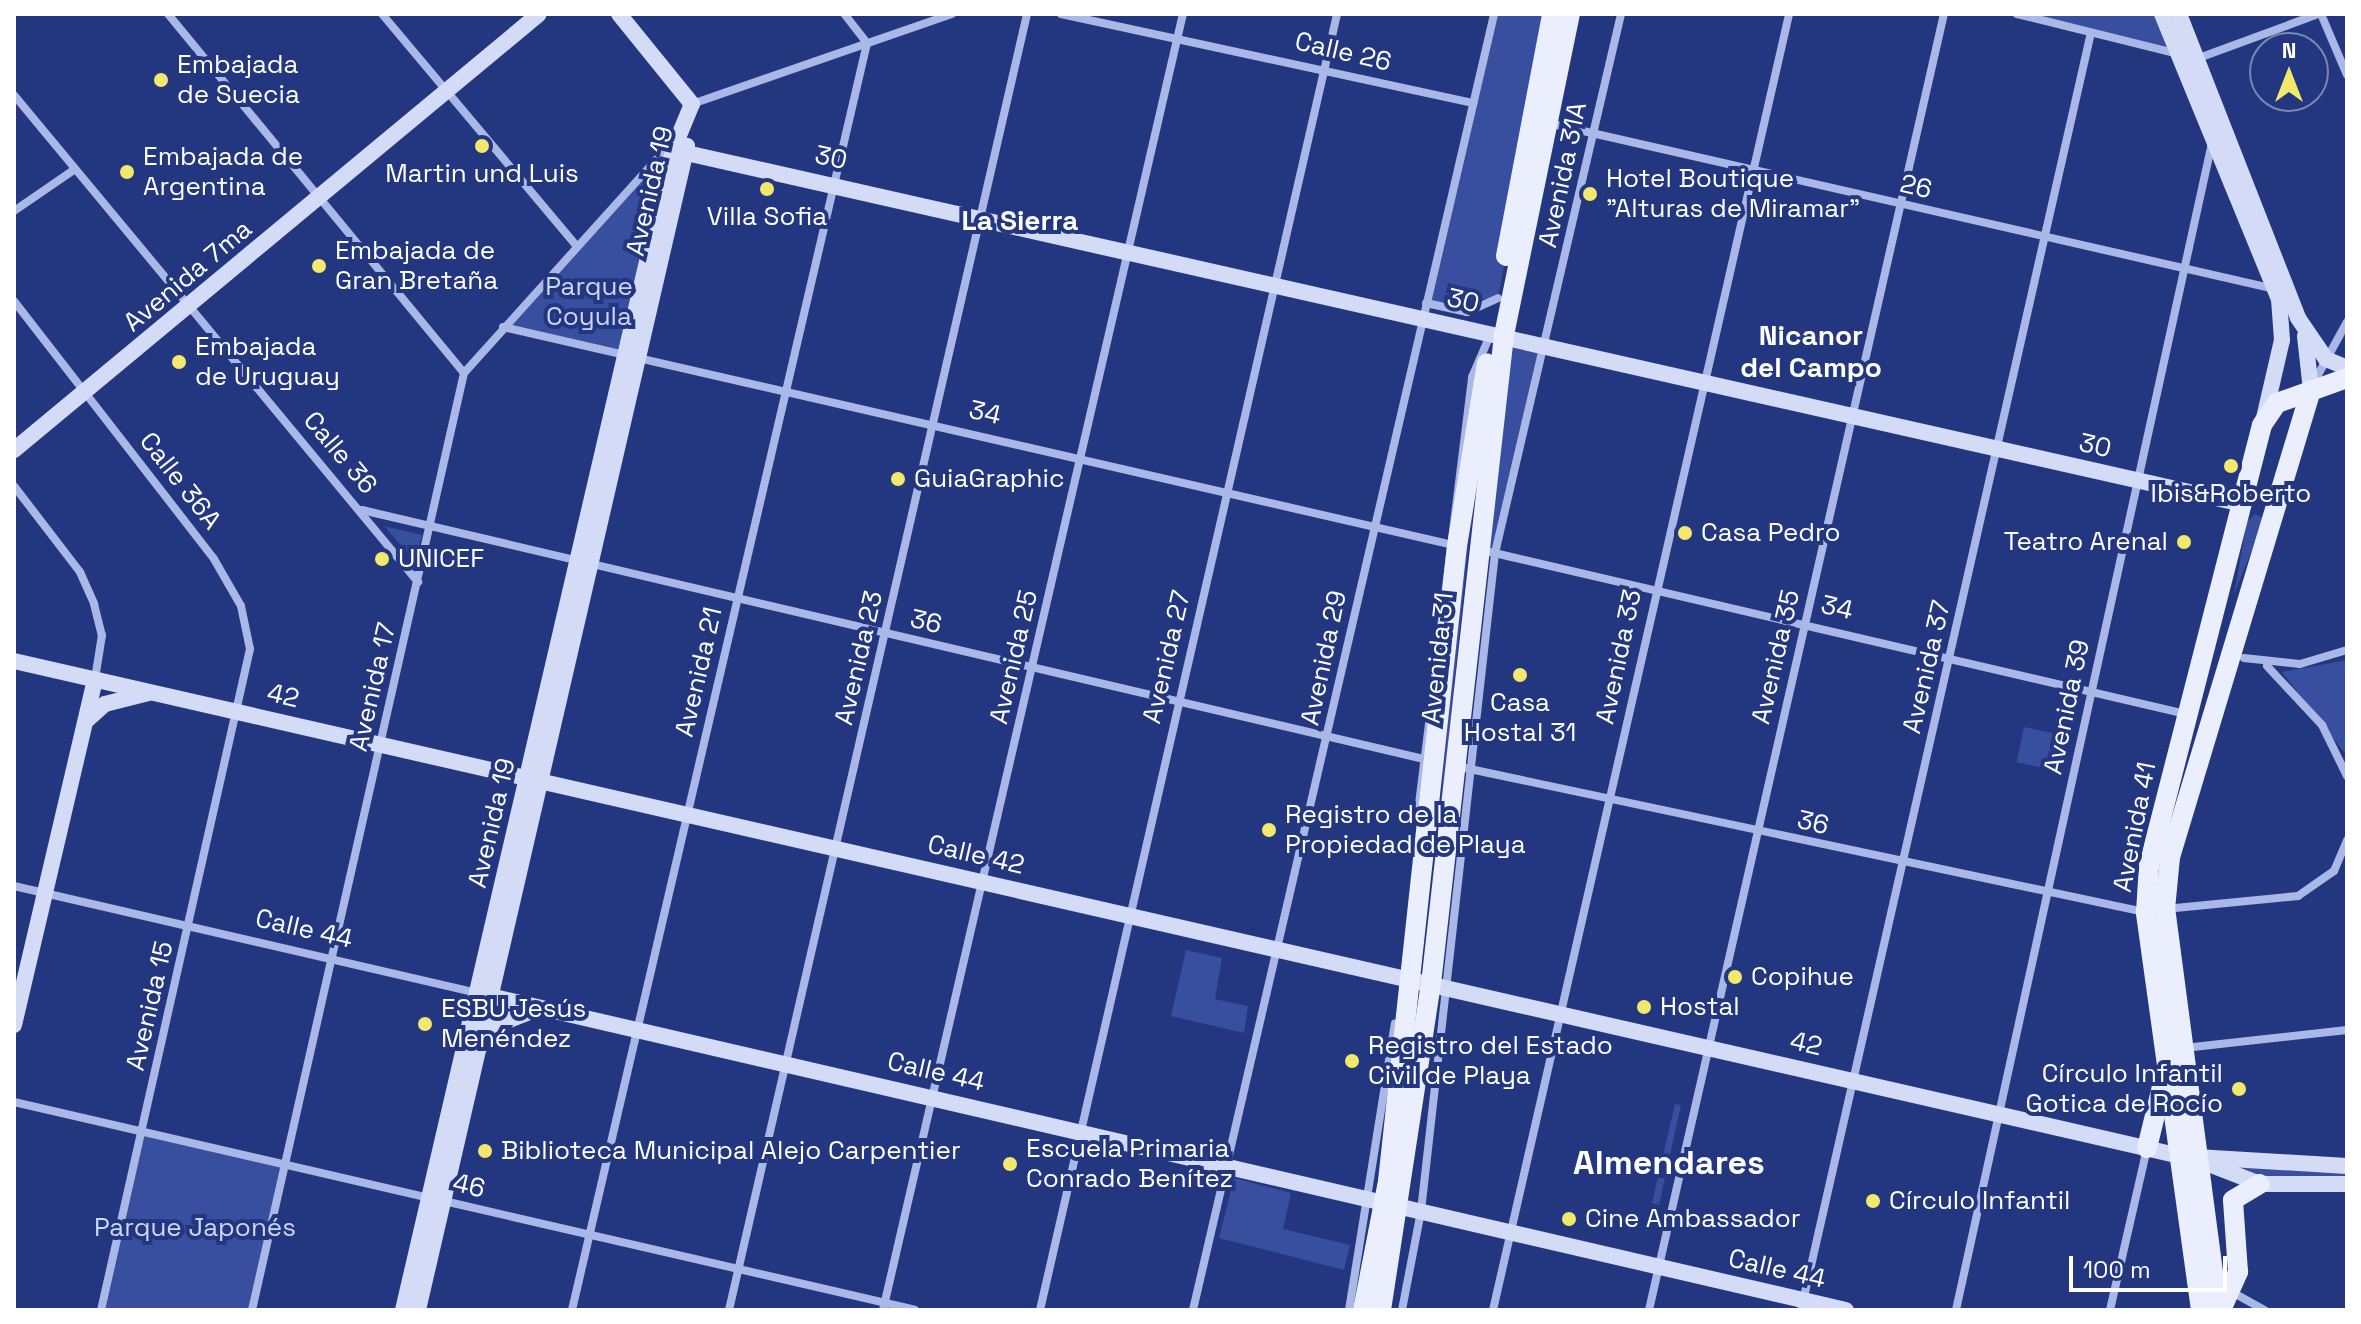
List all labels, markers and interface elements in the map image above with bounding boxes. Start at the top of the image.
street label: Calle 26 [1292,26,1394,78]
north arrow [2249,32,2329,112]
text: N [2282,36,2296,64]
place label: Embajada de Suecia [177,49,300,110]
marker: Embajada de Suecia [152,71,170,89]
street label: Avenida 31A [1532,99,1594,251]
street label: Avenida 19 [620,123,680,259]
marker: Martin und Luis [473,137,491,155]
street label: 30 [812,139,850,177]
place label: Embajada de Argentina [143,141,303,202]
place label: Martin und Luis [385,158,579,190]
marker: Embajada de Argentina [118,163,136,181]
place label: Hotel Boutique "Alturas de Miramar" [1606,163,1860,224]
street label: 26 [1897,168,1935,206]
marker: Villa Sofia [758,180,776,198]
marker: Hotel Boutique "Alturas de Miramar" [1581,185,1599,203]
place label: Villa Sofia [707,201,827,233]
district label: La Sierra [961,203,1079,237]
street label: Avenida 7ma [118,213,258,339]
place label: Embajada de Gran Bretaña [335,235,498,296]
marker: Embajada de Gran Bretaña [310,257,328,275]
park label: Parque Coyula [545,271,633,332]
street label: 30 [1444,282,1482,320]
district label: Nicanor del Campo [1740,318,1882,384]
place label: Embajada de Uruguay [195,331,340,392]
marker: Embajada de Uruguay [170,353,188,371]
street label: 34 [966,394,1004,432]
street label: Calle 36 [297,405,383,501]
street label: Calle 36A [132,426,228,536]
street label: 30 [2076,427,2114,465]
marker: Ibis&Roberto [2222,457,2240,475]
place label: GuiaGraphic [914,463,1064,495]
marker: GuiaGraphic [889,470,907,488]
place label: Ibis&Roberto [2151,478,2311,510]
place label: Casa Pedro [1701,517,1841,549]
marker: Casa Pedro [1676,524,1694,542]
place label: Teatro Arenal [2003,526,2168,558]
marker: Teatro Arenal [2175,533,2193,551]
place label: UNICEF [398,543,484,575]
marker: UNICEF [373,550,391,568]
street label: Avenida 25 [983,587,1045,727]
street label: Avenida 27 [1137,587,1197,727]
street label: Avenida 33 [1590,587,1648,727]
street label: Avenida 35 [1745,587,1807,727]
street label: Avenida 23 [828,588,890,728]
street label: Avenida 29 [1294,588,1354,728]
street label: 34 [1818,589,1856,627]
street label: Avenida 31 [1416,591,1460,725]
street label: Avenida 37 [1897,597,1957,737]
street label: 36 [907,603,945,641]
street label: Avenida 21 [669,604,729,740]
street label: Avenida 17 [343,620,403,754]
street label: Avenida 39 [2037,637,2097,777]
marker: Casa Hostal 31 [1511,666,1529,684]
street label: 42 [264,677,302,715]
place label: Casa Hostal 31 [1464,687,1576,748]
street label: Avenida 19 [462,755,522,891]
street label: Avenida 41 [2107,759,2163,895]
place label: Registro de la Propiedad de Playa [1285,799,1526,860]
street label: 36 [1794,804,1832,842]
marker: Registro de la Propiedad de Playa [1260,821,1278,839]
street label: Calle 42 [925,829,1027,881]
street label: Calle 44 [252,903,356,955]
street label: Avenida 15 [120,938,180,1074]
place label: Copihue [1751,961,1854,993]
marker: Copihue [1726,968,1744,986]
place label: Hostal [1660,991,1740,1023]
place label: ESBU Jesús Menéndez [441,993,586,1054]
marker: Hostal [1635,998,1653,1016]
marker: ESBU Jesús Menéndez [416,1015,434,1033]
street label: 42 [1787,1025,1825,1063]
place label: Registro del Estado Civil de Playa [1368,1030,1613,1092]
street label: Calle 44 [884,1046,988,1098]
marker: Registro del Estado Civil de Playa [1343,1052,1361,1070]
place label: Círculo Infantil Gotica de Rocío [2025,1058,2223,1120]
marker: Círculo Infantil Gotica de Rocío [2230,1080,2248,1098]
place label: Escuela Primaria Conrado Benítez [1026,1133,1233,1194]
place label: Biblioteca Municipal Alejo Carpentier [501,1135,961,1167]
marker: Biblioteca Municipal Alejo Carpentier [476,1142,494,1160]
district label: Almendares [1573,1143,1765,1183]
marker: Escuela Primaria Conrado Benítez [1001,1155,1019,1173]
street label: 46 [450,1167,488,1205]
place label: Círculo Infantil [1889,1185,2070,1217]
marker: Círculo Infantil [1864,1192,1882,1210]
place label: Cine Ambassador [1585,1203,1801,1235]
marker: Cine Ambassador [1560,1210,1578,1228]
park label: Parque Japonés [94,1212,296,1244]
scale bar [2073,1240,2231,1290]
street label: Calle 44 [1725,1243,1829,1295]
text: 100 m [2083,1254,2151,1285]

